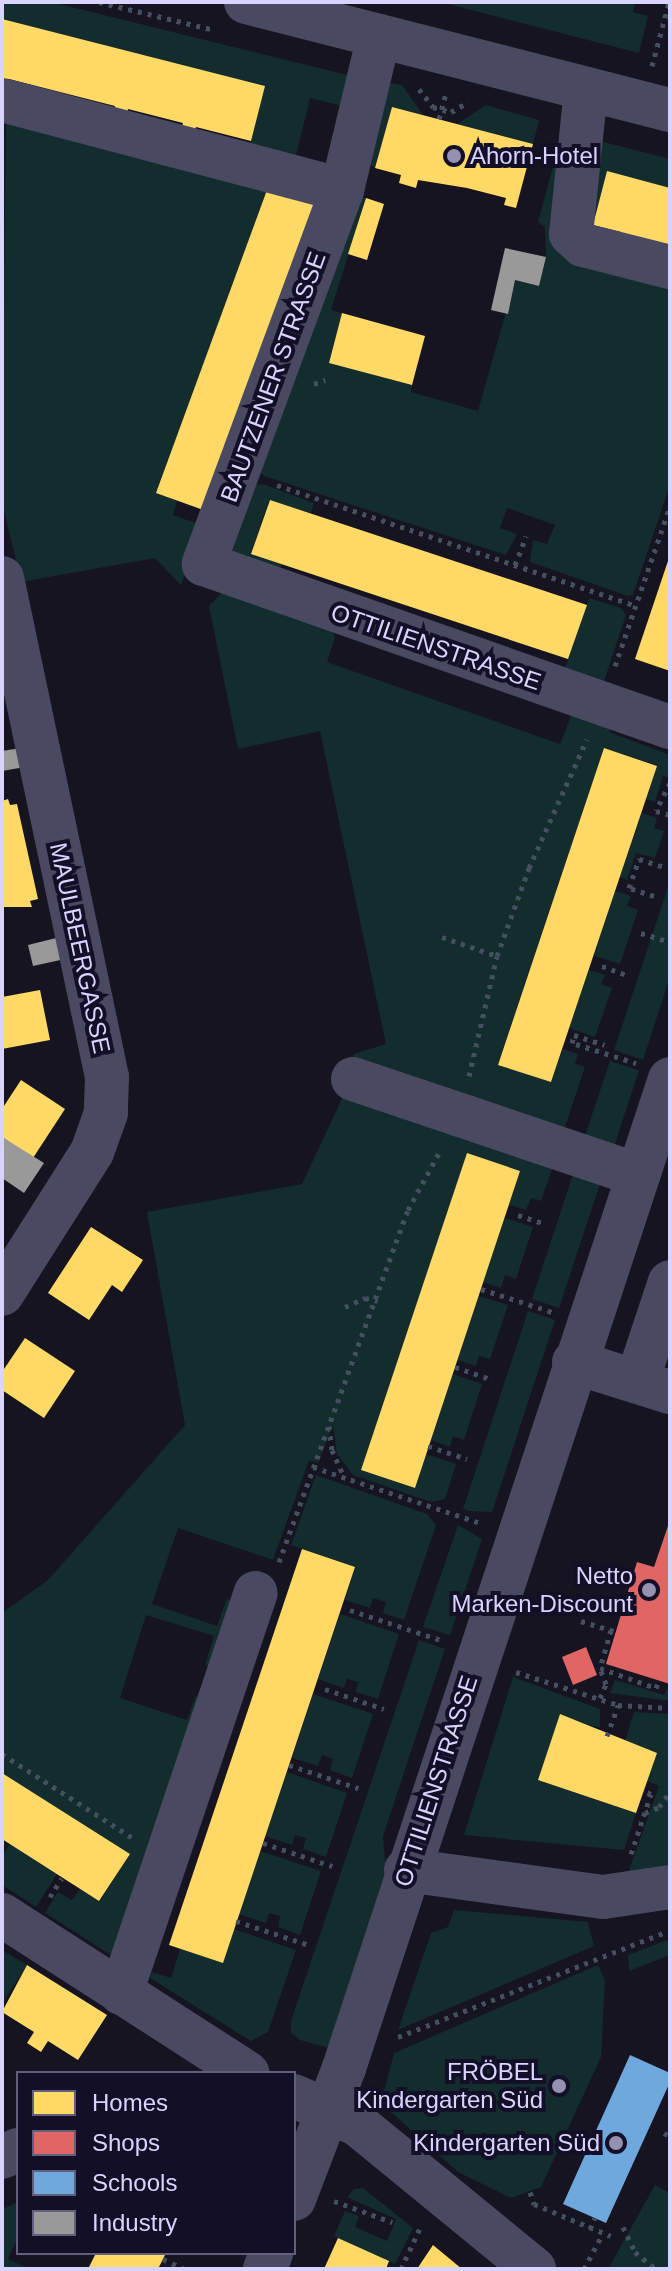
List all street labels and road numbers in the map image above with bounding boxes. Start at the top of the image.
street label: BAUTZENER STRASSE [214,248,332,506]
street label: OTTILIENSTRASSE [327,598,545,696]
street label: MAULBEERGASSE [44,840,116,1056]
street label: OTTILIENSTRASSE [388,1672,484,1890]

